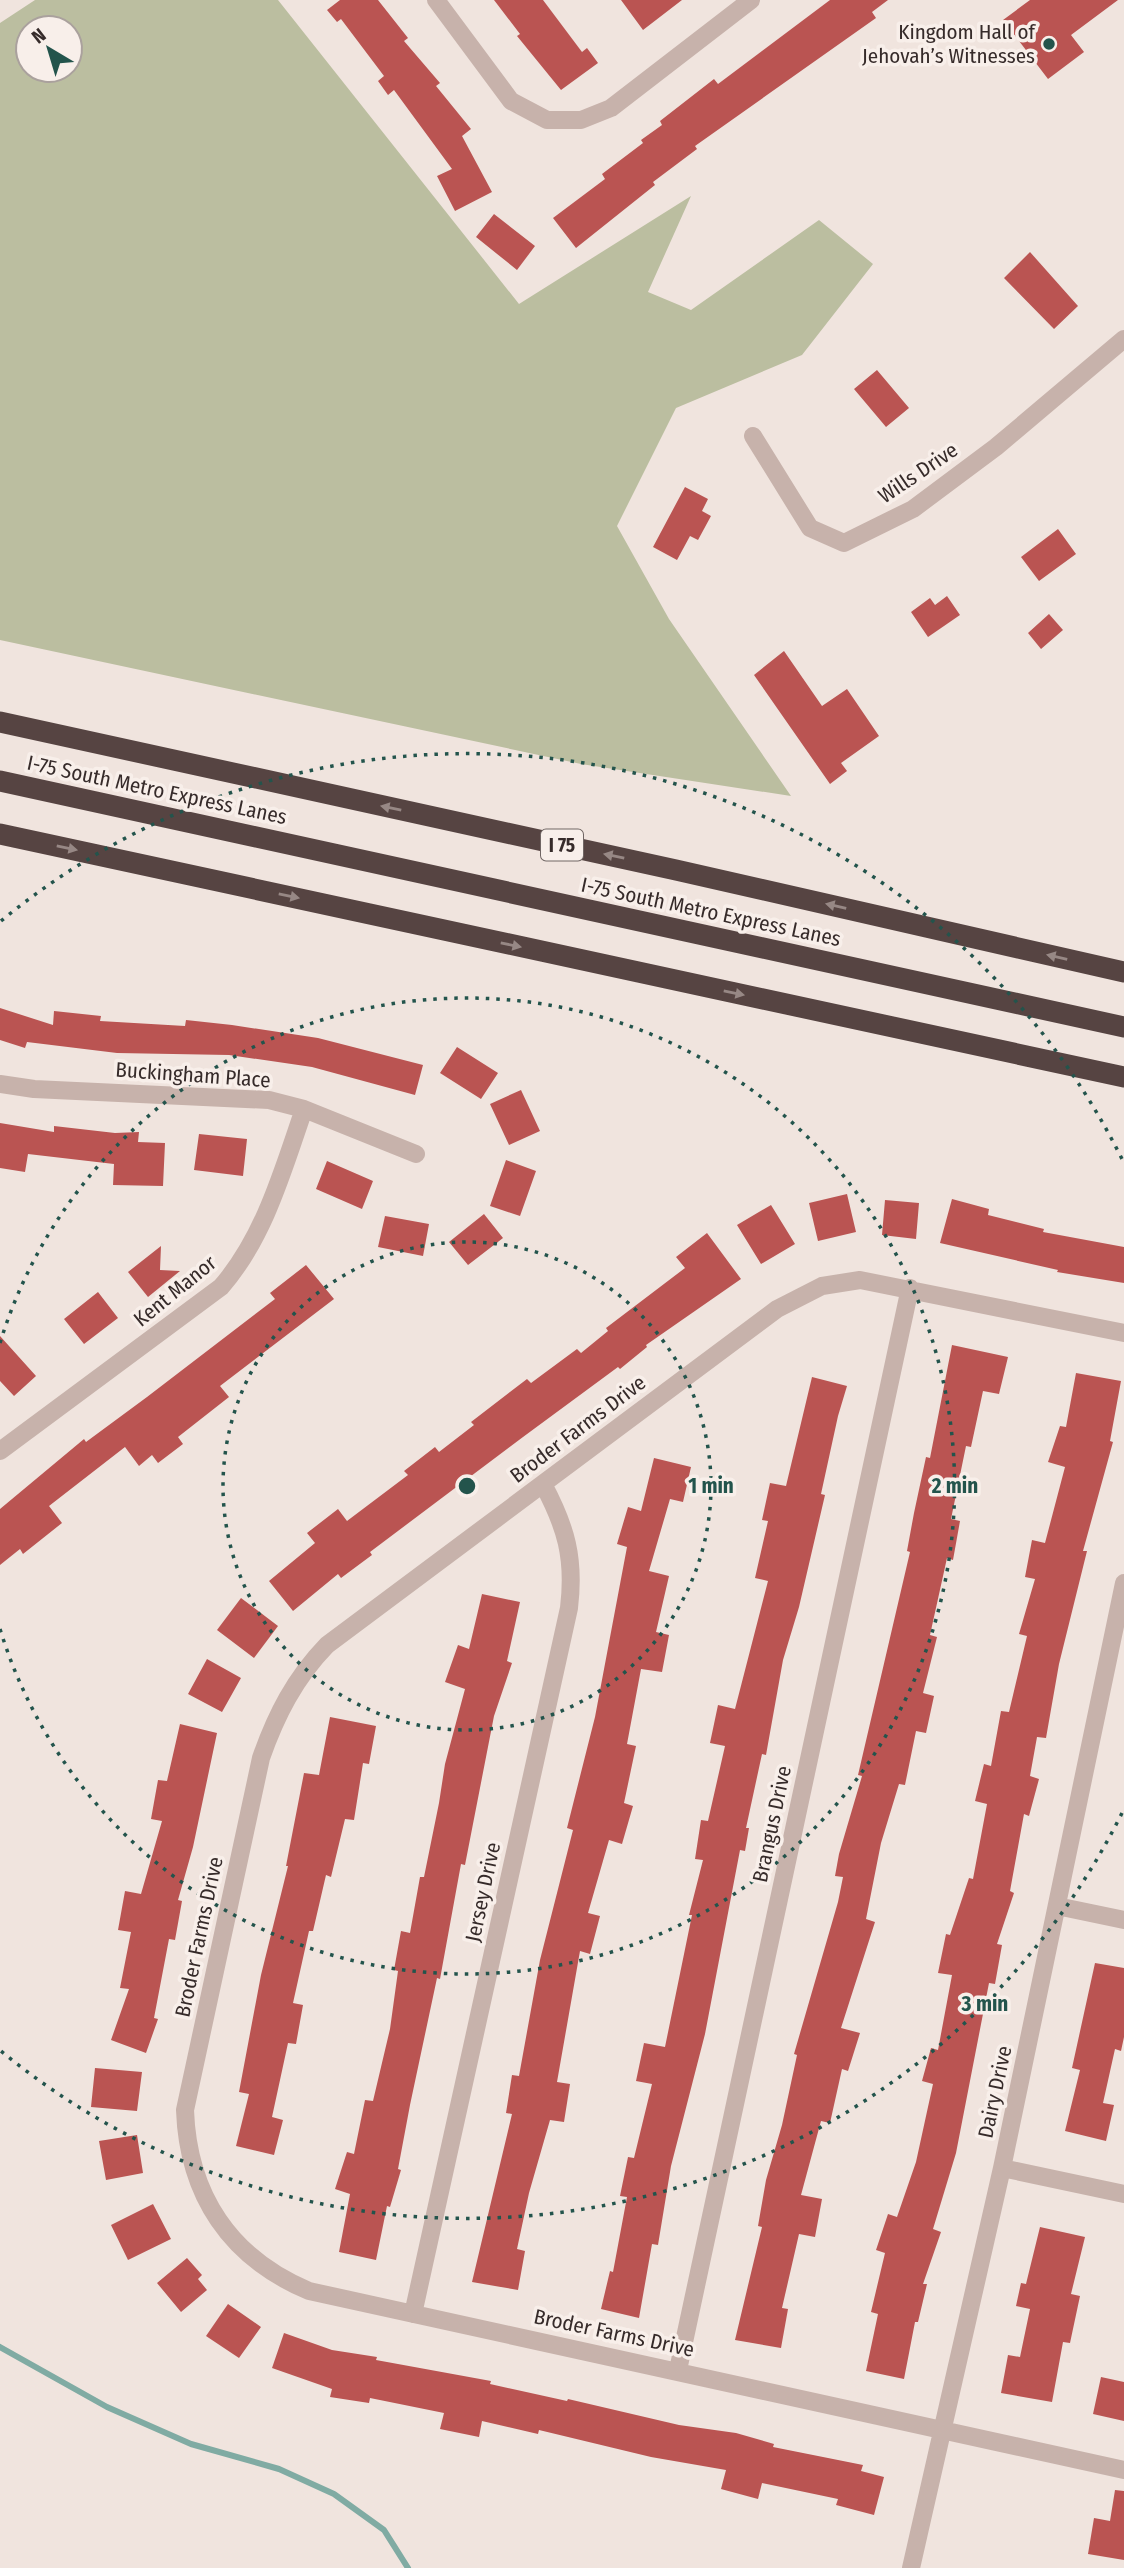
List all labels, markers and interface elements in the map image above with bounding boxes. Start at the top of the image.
north arrow [14,14,84,84]
place label: Kingdom Hall of Jehovah’s Witnesses [862,19,1037,69]
text: N [27,23,50,49]
marker: Kingdom Hall of Jehovah’s Witnesses [1041,36,1057,52]
street label: Wills Drive [873,437,963,509]
street label: I-75 South Metro Express Lanes [25,750,289,830]
one-way arrow [380,802,402,813]
road number: I 75 [541,830,583,860]
one-way arrow [56,843,78,854]
one-way arrow [603,851,625,862]
street label: I-75 South Metro Express Lanes [579,872,843,952]
one-way arrow [278,891,300,902]
one-way arrow [825,900,847,911]
one-way arrow [500,939,522,950]
one-way arrow [1046,951,1068,962]
one-way arrow [723,987,745,998]
street label: Buckingham Place [115,1057,271,1093]
street label: Kent Manor [128,1249,222,1332]
street label: Broder Farms Drive [505,1369,651,1489]
text: 1 min [688,1473,734,1499]
text: 2 min [931,1473,978,1499]
centre of rings [455,1474,479,1498]
street label: Brangus Drive [747,1763,797,1885]
street label: Jersey Drive [460,1840,506,1944]
street label: Broder Farms Drive [169,1854,229,2020]
text: 3 min [961,1991,1008,2017]
street label: Dairy Drive [973,2043,1017,2141]
street label: Broder Farms Drive [531,2303,697,2363]

